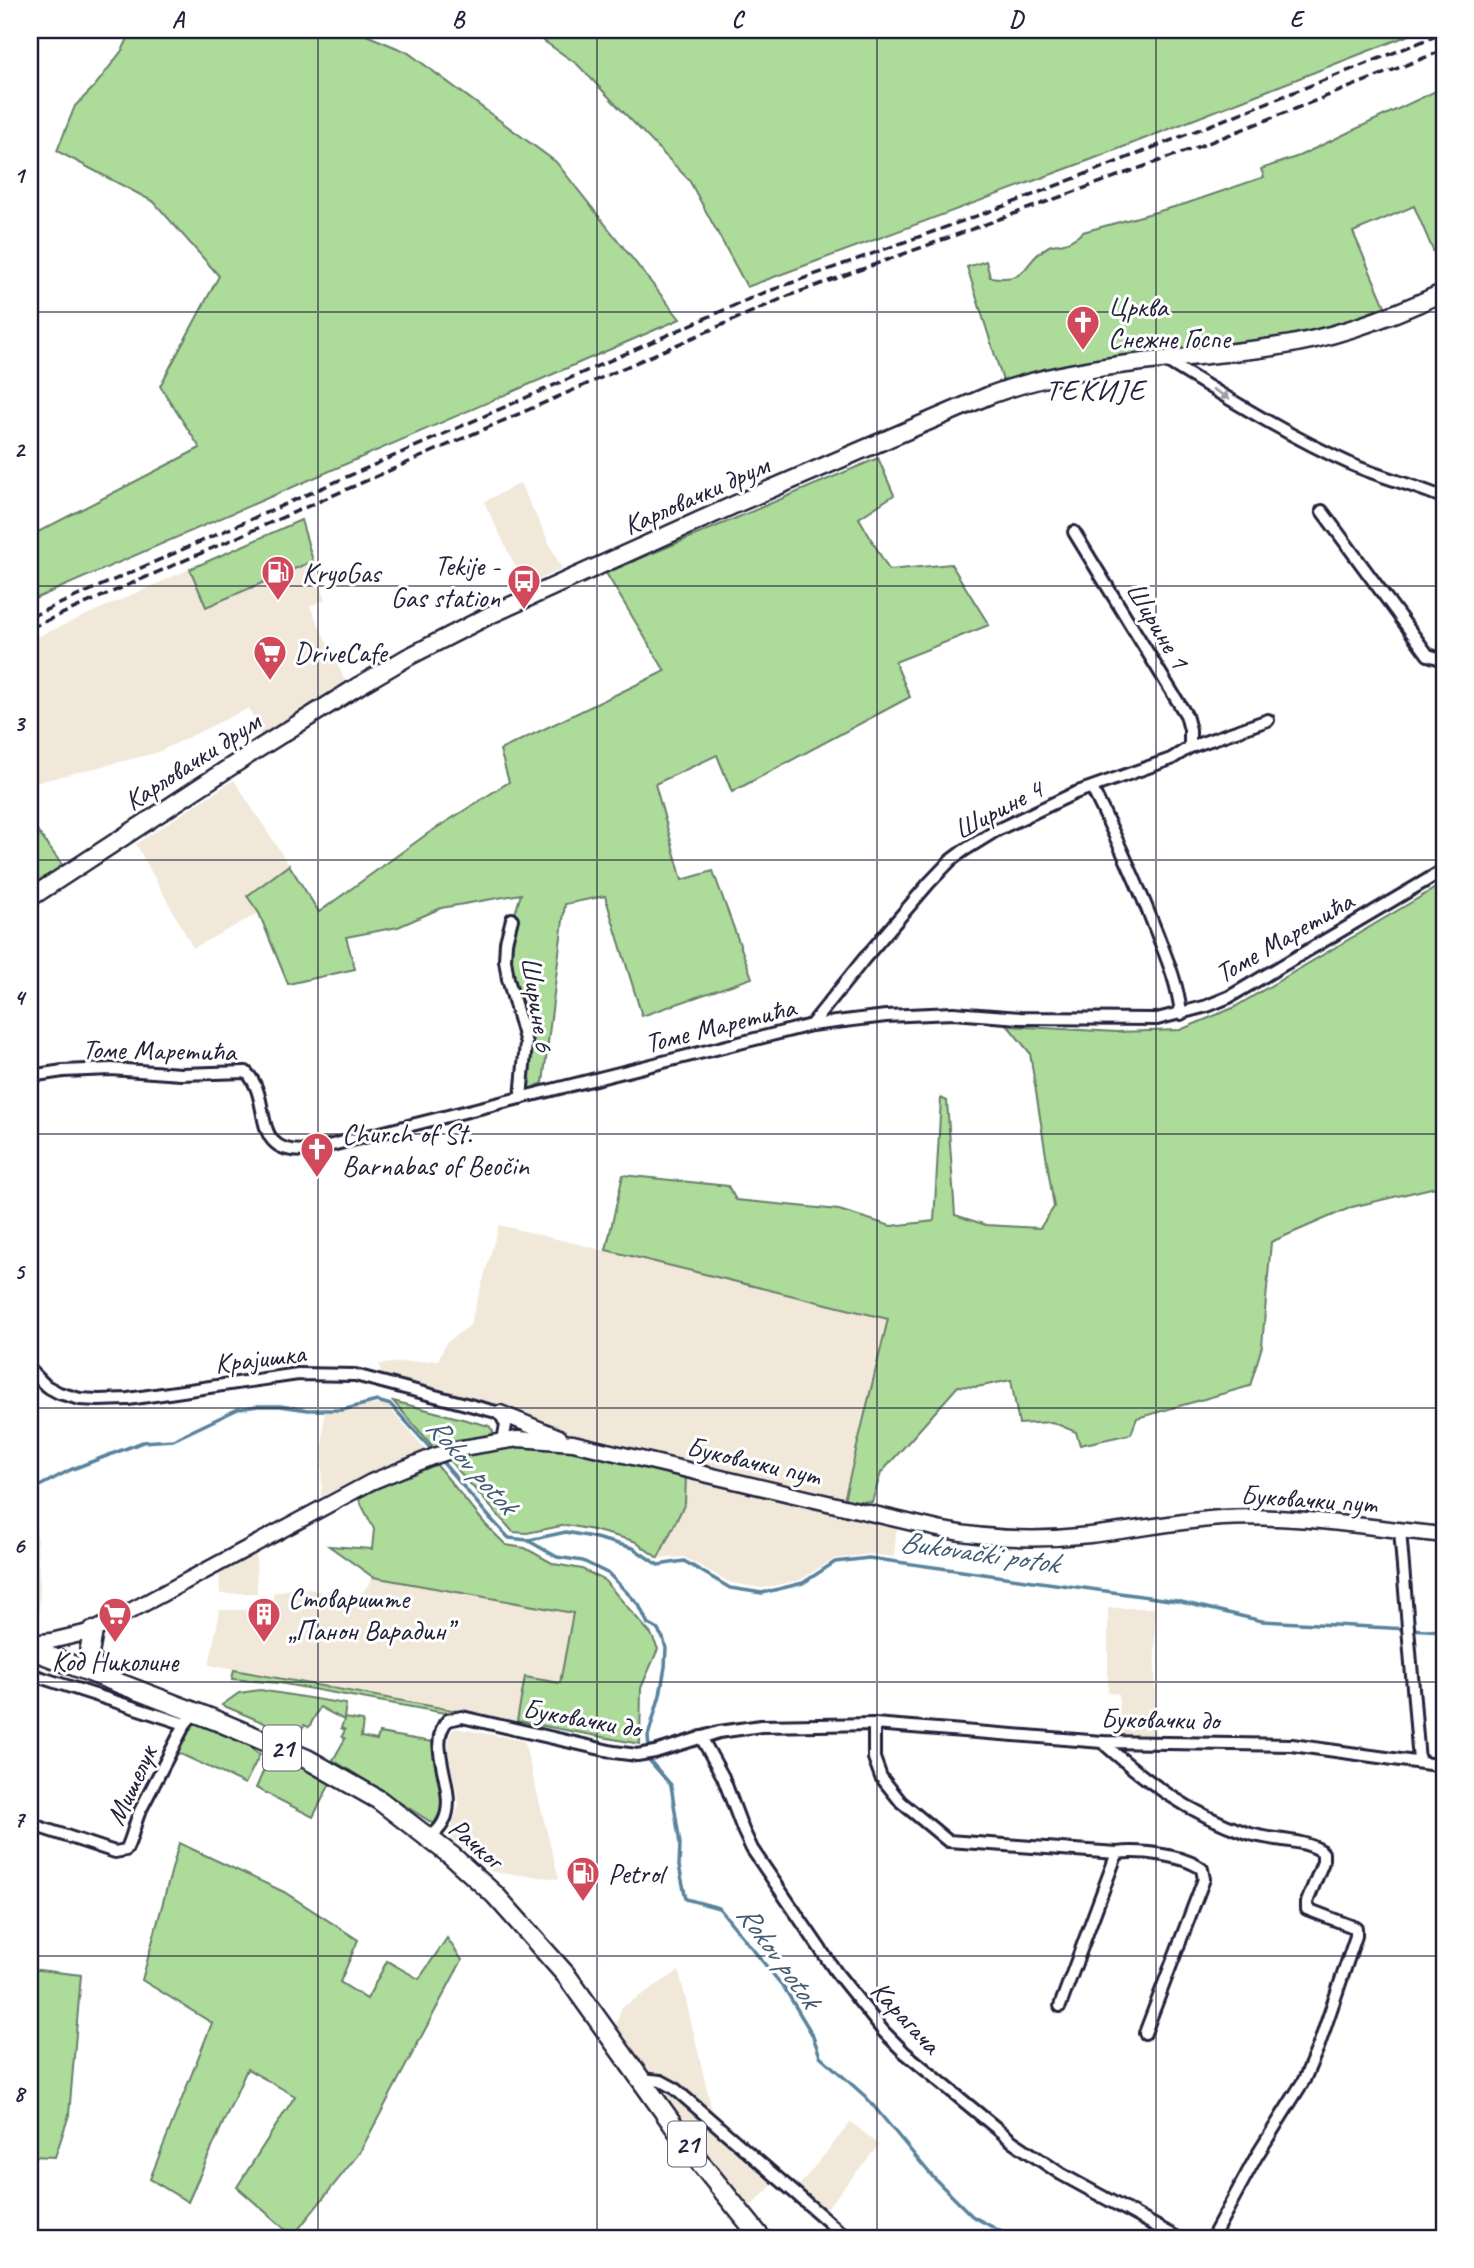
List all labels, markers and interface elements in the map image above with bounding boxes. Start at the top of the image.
text: A [172,5,186,34]
text: B [452,5,466,34]
text: C [732,5,746,34]
text: D [1009,5,1025,34]
text: E [1290,5,1306,34]
text: 1 [14,161,27,190]
place label: Црква Снежне Госпе [1108,289,1232,356]
church icon: Црква Снежне Госпе [1064,303,1102,352]
district label: ТЕКИЈЕ [1045,371,1148,409]
one-way arrow [1212,388,1231,400]
text: 2 [14,435,27,464]
street label: Карловачки друм [618,446,777,543]
place label: Tekije - Gas station [391,548,502,615]
fuel station icon: KryoGas [259,553,297,602]
place label: KryoGas [302,555,383,590]
bus stop icon: Tekije - Gas station [505,562,543,611]
street label: Ширине 1 [1118,575,1198,676]
supermarket icon: DriveCafe [251,633,289,682]
place label: DriveCafe [294,635,388,670]
street label: Карловачки друм [117,703,269,818]
text: 3 [14,709,27,738]
street label: Ширине 4 [948,770,1050,847]
street label: Томе Маретића [1209,883,1361,991]
street label: Ширине 6 [513,954,563,1055]
text: 4 [14,983,27,1012]
street label: Томе Маретића [641,989,801,1061]
street label: Томе Маретића [82,1031,238,1069]
place label: Church of St. Barnabas of Beočin [342,1116,530,1183]
church icon: Church of St. Barnabas of Beočin [298,1130,336,1179]
text: 5 [14,1257,26,1286]
street label: Крајишка [213,1335,309,1381]
water label: Rokov potok [418,1408,529,1526]
street label: Буковачки пут [683,1429,826,1494]
street label: Буковачки пут [1239,1477,1380,1521]
water label: Bukovački potok [898,1522,1065,1583]
text: 6 [14,1531,27,1560]
place label: Стовариште „Панон Варадин” [288,1581,459,1648]
supermarket icon: Код Николине [96,1595,134,1644]
building icon: Стовариште „Панон Варадин” [245,1595,283,1644]
place label: Код Николине [52,1644,180,1679]
street label: Буковачки до [520,1690,647,1746]
street label: Буковачки до [1100,1700,1223,1738]
road number: 21 [263,1726,301,1770]
street label: Мишелук [97,1738,165,1830]
text: 7 [14,1805,27,1834]
street label: Рачког [442,1810,513,1878]
fuel station icon: Petrol [564,1854,602,1903]
place label: Petrol [608,1856,669,1891]
water label: Rokov potok [729,1897,832,2019]
street label: Карагача [863,1973,950,2062]
text: 8 [14,2079,27,2108]
road number: 21 [668,2122,706,2166]

